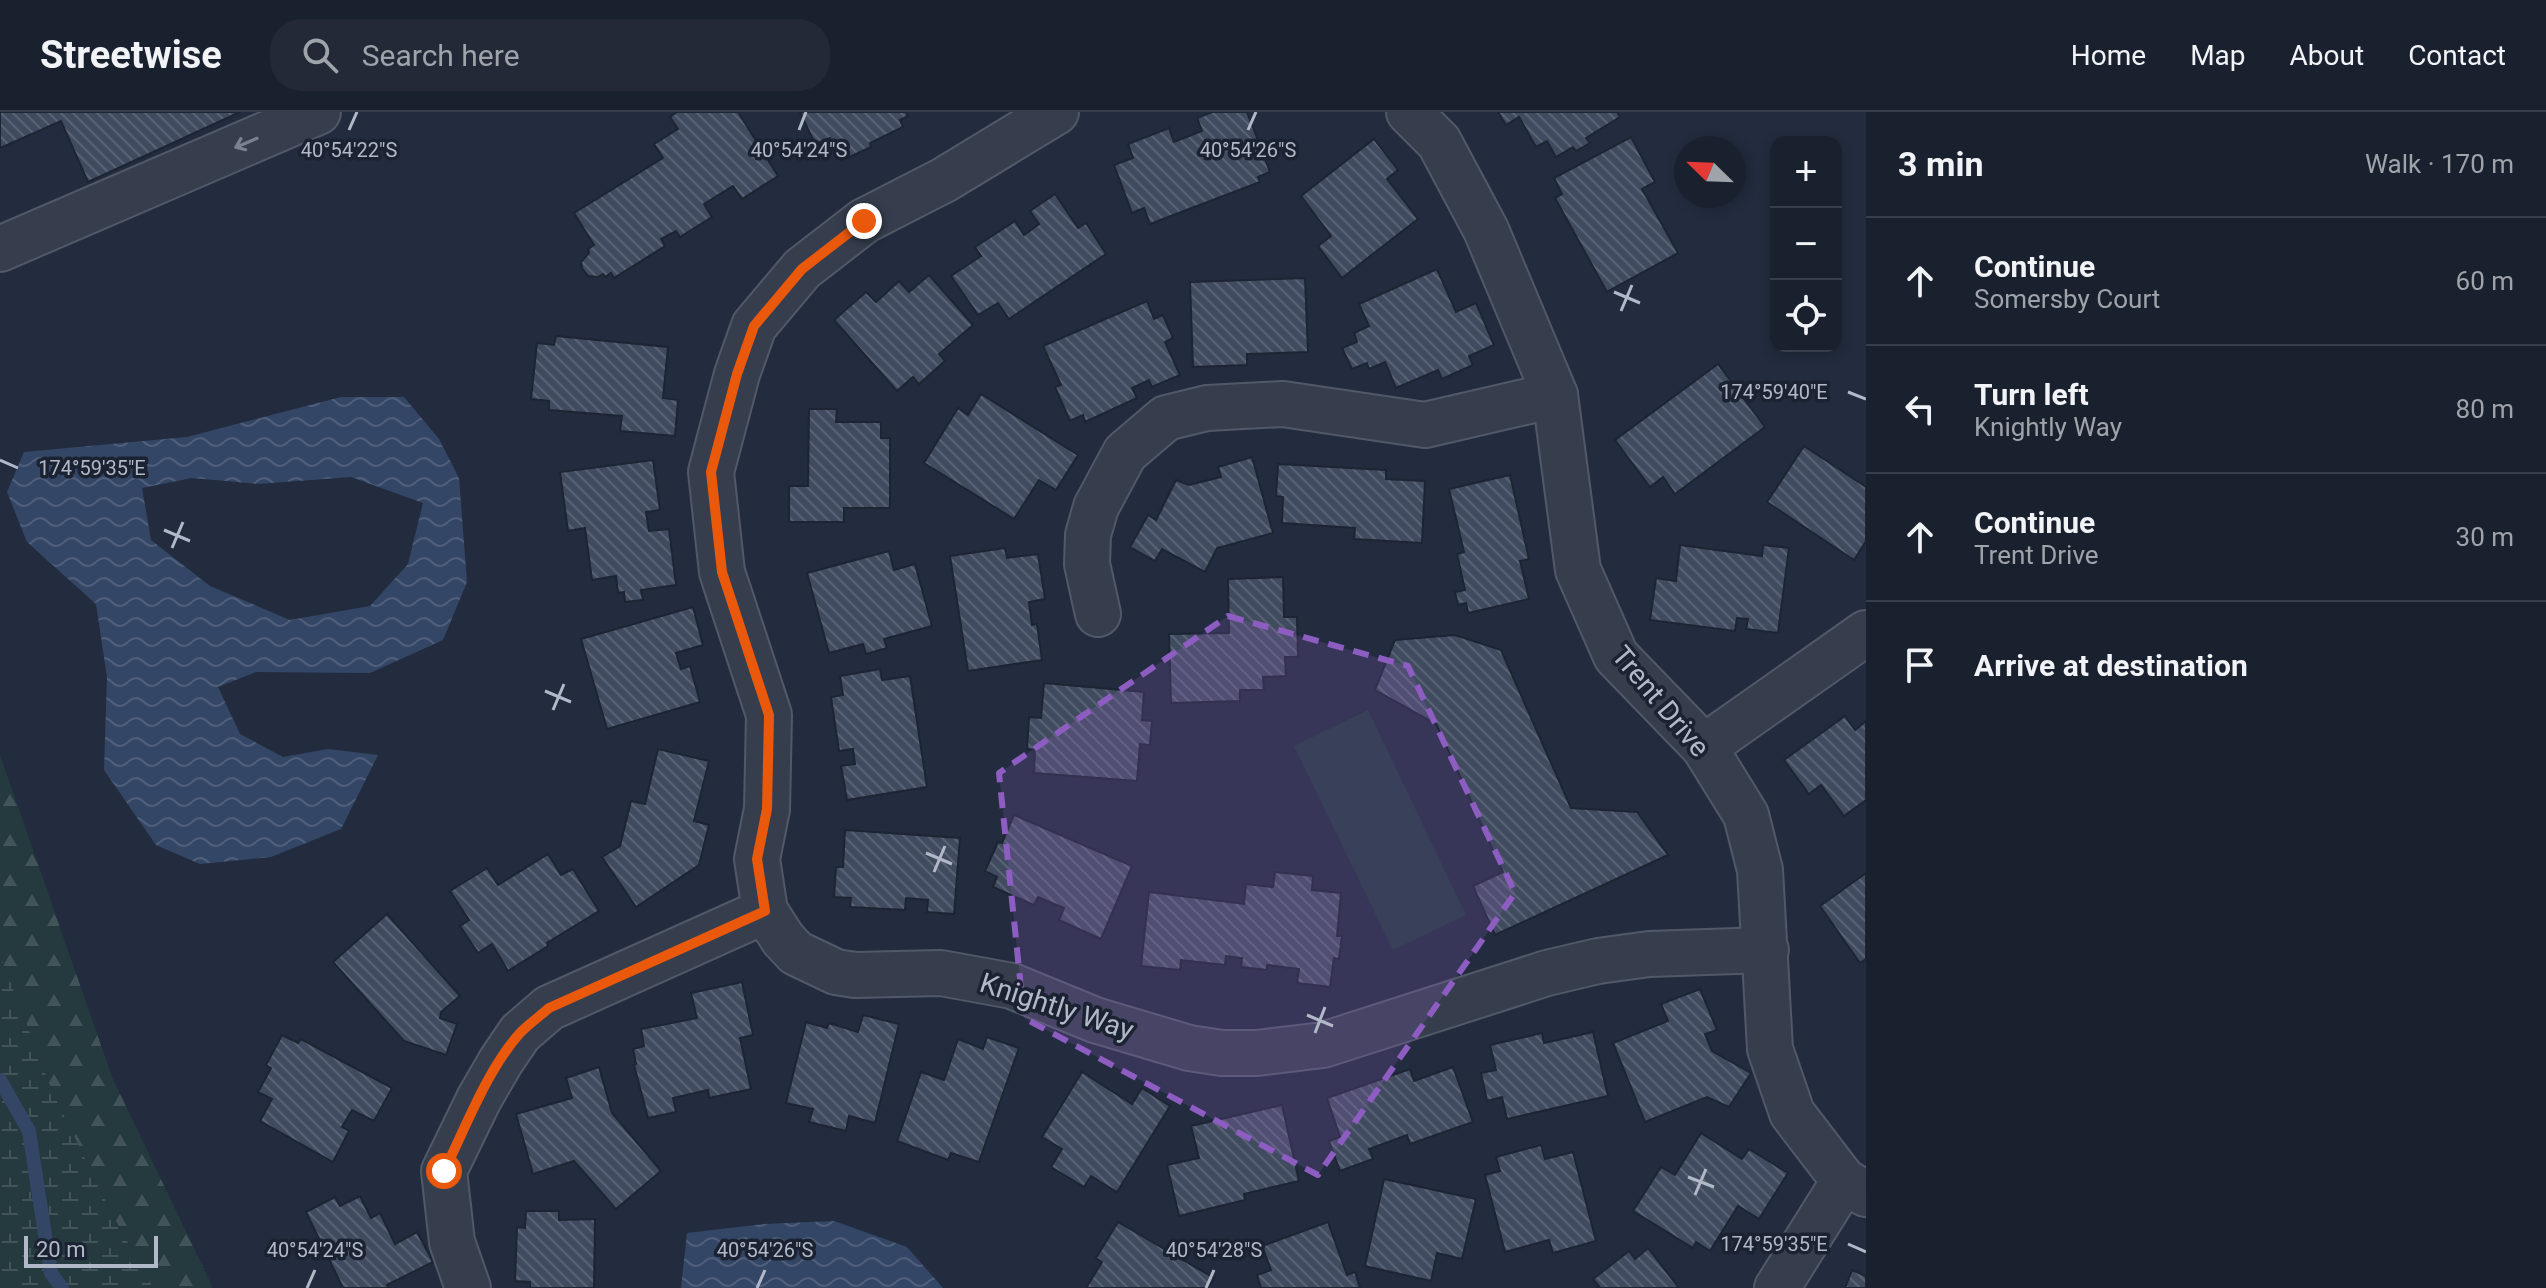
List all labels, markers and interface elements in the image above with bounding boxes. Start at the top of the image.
search box [270,19,830,91]
text: Streetwise [40,33,222,77]
icon: search [298,33,342,77]
text: Search here [362,38,520,73]
text: Home [2071,39,2146,72]
text: Map [2190,39,2246,72]
text: About [2290,39,2364,72]
text: Contact [2408,39,2506,72]
one-way arrow [234,136,259,151]
north arrow [1674,136,1746,208]
map controls [1770,136,1842,352]
button: + [1770,136,1842,208]
text: 40°54'22"S [301,138,397,162]
text: 40°54'24"S [751,138,847,162]
text: 40°54'26"S [1200,138,1296,162]
text: 3 min [1898,144,1983,184]
text: Walk · 170 m [2365,149,2514,179]
route end [846,203,882,239]
button: − [1770,208,1842,280]
text: Continue [1974,249,2095,284]
icon: ahead [1898,259,1942,303]
text: 60 m [2456,266,2514,296]
button: locate [1770,280,1842,352]
text: Somersby Court [1974,284,2160,314]
text: Turn left [1974,377,2089,412]
text: 174°59'40"E [1720,380,1828,404]
icon: left [1898,387,1942,431]
text: 80 m [2456,394,2514,424]
text: Knightly Way [1974,412,2122,442]
text: 174°59'35"E [38,456,146,480]
text: Continue [1974,505,2095,540]
icon: ahead [1898,515,1942,559]
text: 30 m [2456,522,2514,552]
text: Trent Drive [1974,540,2099,570]
street label: Trent Drive [1605,639,1716,763]
icon: arrive [1898,643,1942,687]
text: Arrive at destination [1974,648,2248,683]
street label: Knightly Way [976,966,1138,1047]
route start [426,1153,462,1189]
scale bar [24,1232,158,1268]
text: 174°59'35"E [1720,1232,1828,1256]
text: 20 m [36,1237,85,1262]
text: 40°54'24"S [267,1238,363,1262]
text: 40°54'26"S [717,1238,813,1262]
text: 40°54'28"S [1166,1238,1262,1262]

